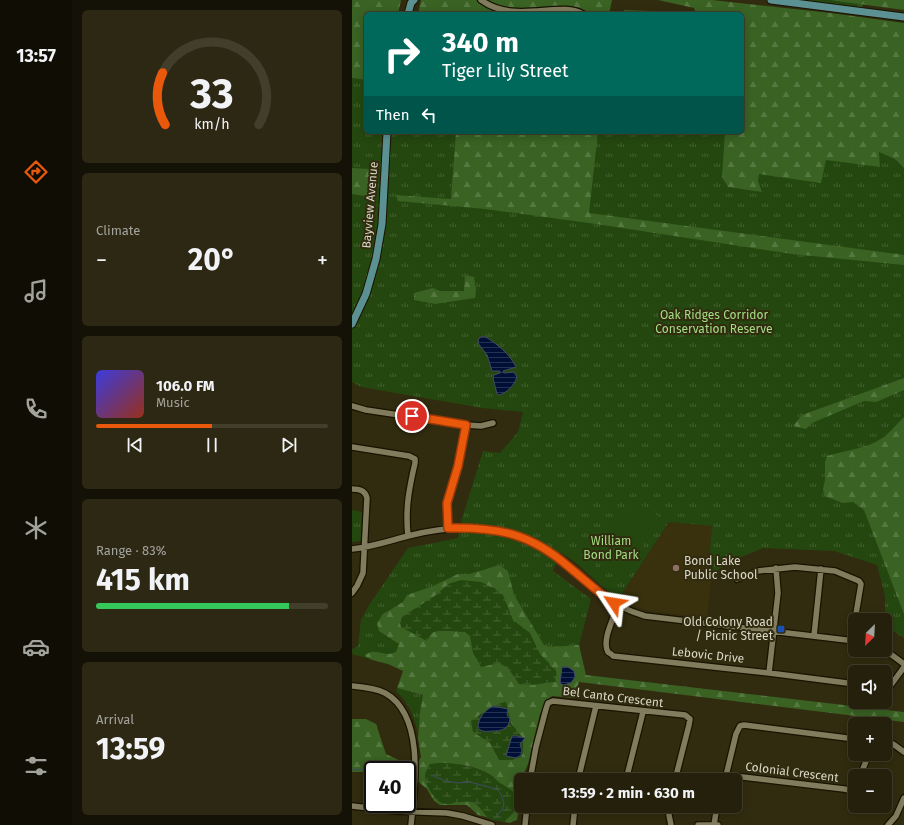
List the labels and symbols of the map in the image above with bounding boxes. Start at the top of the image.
street label: Bayview Avenue [359,161,381,249]
park label: Oak Ridges Corridor Conservation Reserve [655,308,773,336]
pin [395,399,429,433]
park label: William Bond Park [583,534,640,562]
place label: Bond Lake Public School [684,554,758,582]
marker: Bond Lake Public School [671,563,681,573]
position arrow [593,582,635,624]
north arrow [848,613,892,657]
place label: Old Colony Road / Picnic Street [683,615,774,643]
marker: Old Colony Road / Picnic Street [776,624,786,634]
street label: Lebovic Drive [671,644,745,666]
street label: Bel Canto Crescent [562,684,665,710]
street label: Colonial Crescent [745,759,840,785]
speed limit sign: 40 [364,761,416,813]

